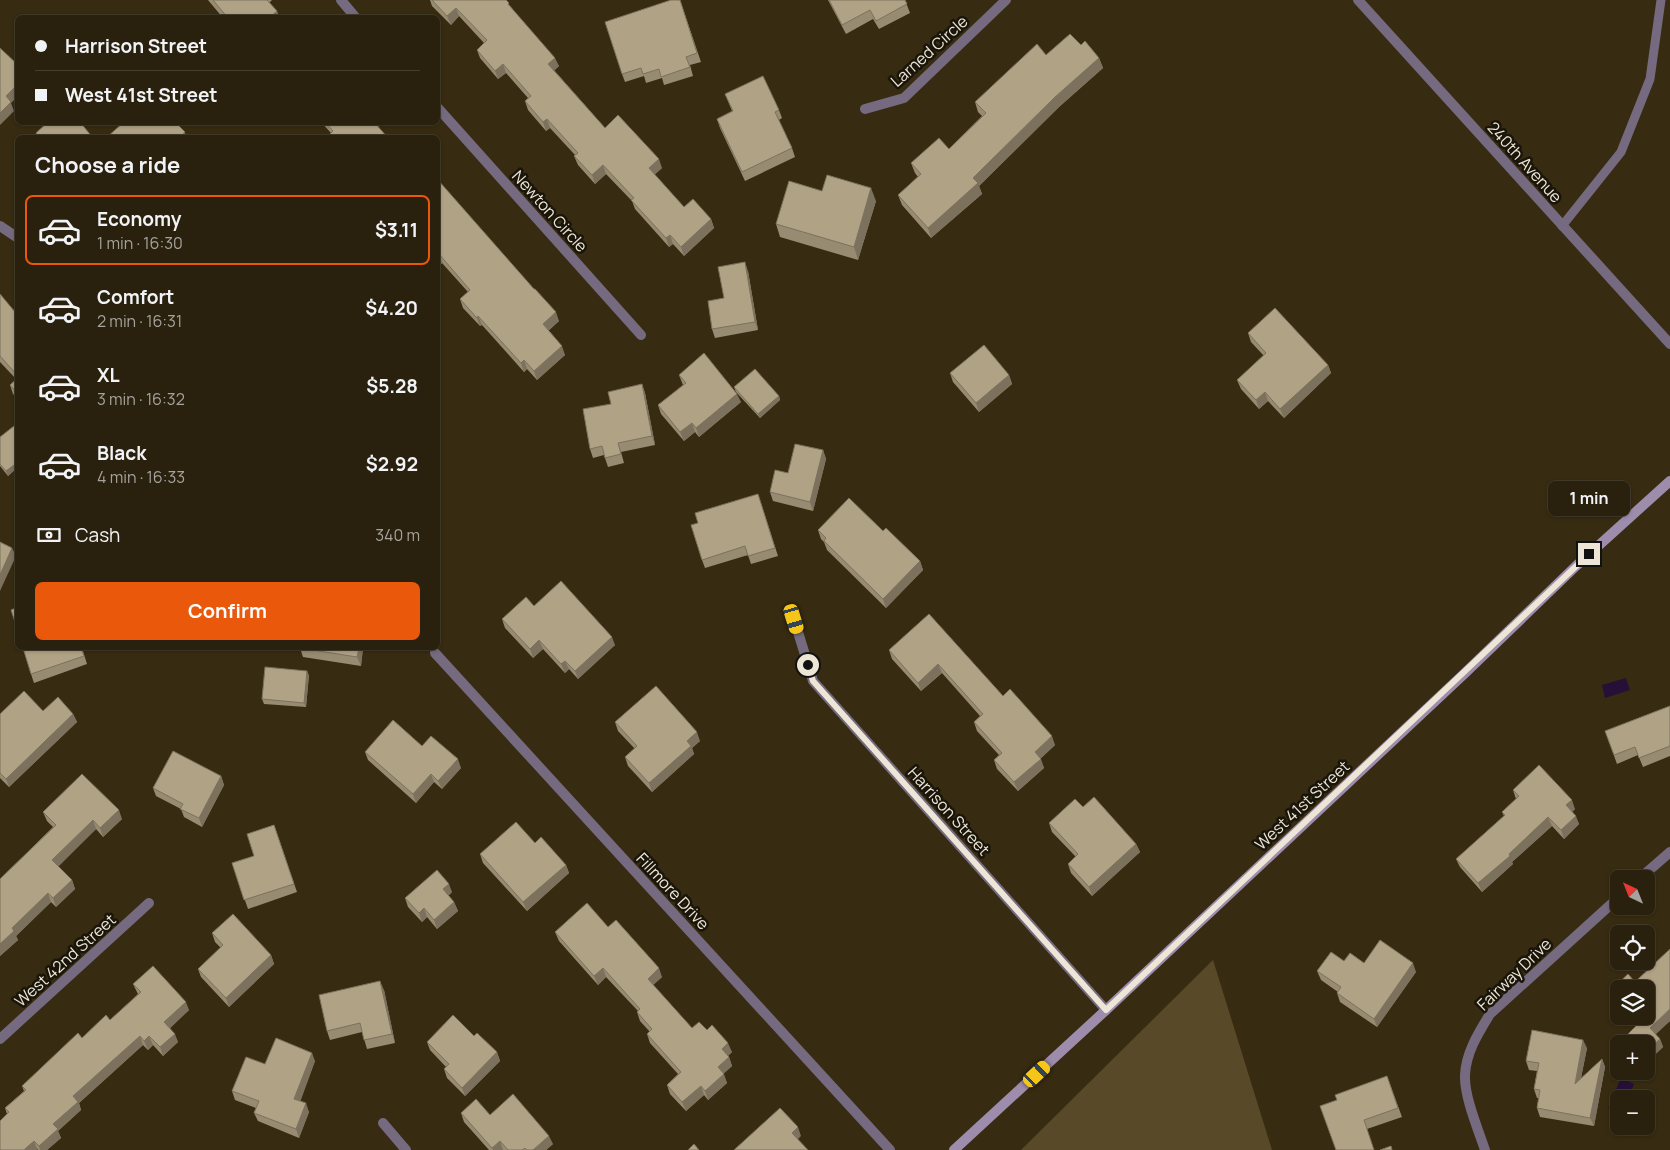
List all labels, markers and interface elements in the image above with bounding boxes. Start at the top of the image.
street label: Larned Circle [886,10,972,92]
text: Harrison Street [65,33,207,59]
text: West 41st Street [65,82,218,108]
street label: 240th Avenue [1483,117,1567,207]
text: Choose a ride [35,150,180,180]
street label: Newton Circle [507,165,593,257]
text: Economy [97,206,181,232]
icon: car [37,208,82,253]
text: $3.11 [375,217,418,243]
text: 1 min · 16:30 [97,232,183,254]
text: Comfort [97,284,174,310]
icon: car [37,286,82,331]
text: $4.20 [365,295,418,321]
text: 2 min · 16:31 [97,310,182,332]
text: XL [97,362,120,388]
icon: car [37,364,82,409]
text: $5.28 [366,373,418,399]
text: 3 min · 16:32 [97,388,185,410]
text: Black [97,440,146,466]
icon: car [37,442,82,487]
text: $2.92 [366,451,418,477]
text: 4 min · 16:33 [97,466,185,488]
callout: 1 min [1548,482,1630,516]
text: 1 min [1569,487,1609,509]
icon: cash [35,521,63,549]
text: Cash [75,522,120,548]
text: 340 m [375,524,420,546]
route end [1578,543,1600,565]
button: Confirm [35,582,420,640]
car [782,602,805,636]
route start [797,654,819,676]
street label: West 41st Street [1250,755,1354,855]
street label: Harrison Street [903,762,995,860]
street label: Fillmore Drive [632,848,714,934]
north arrow [1610,870,1655,915]
map controls [1610,870,1655,1135]
street label: West 42nd Street [10,909,120,1011]
button: locate [1610,925,1655,970]
street label: Fairway Drive [1472,933,1556,1015]
button: layers [1610,980,1655,1025]
button: + [1610,1035,1655,1080]
car [1020,1058,1053,1090]
button: − [1610,1090,1655,1135]

